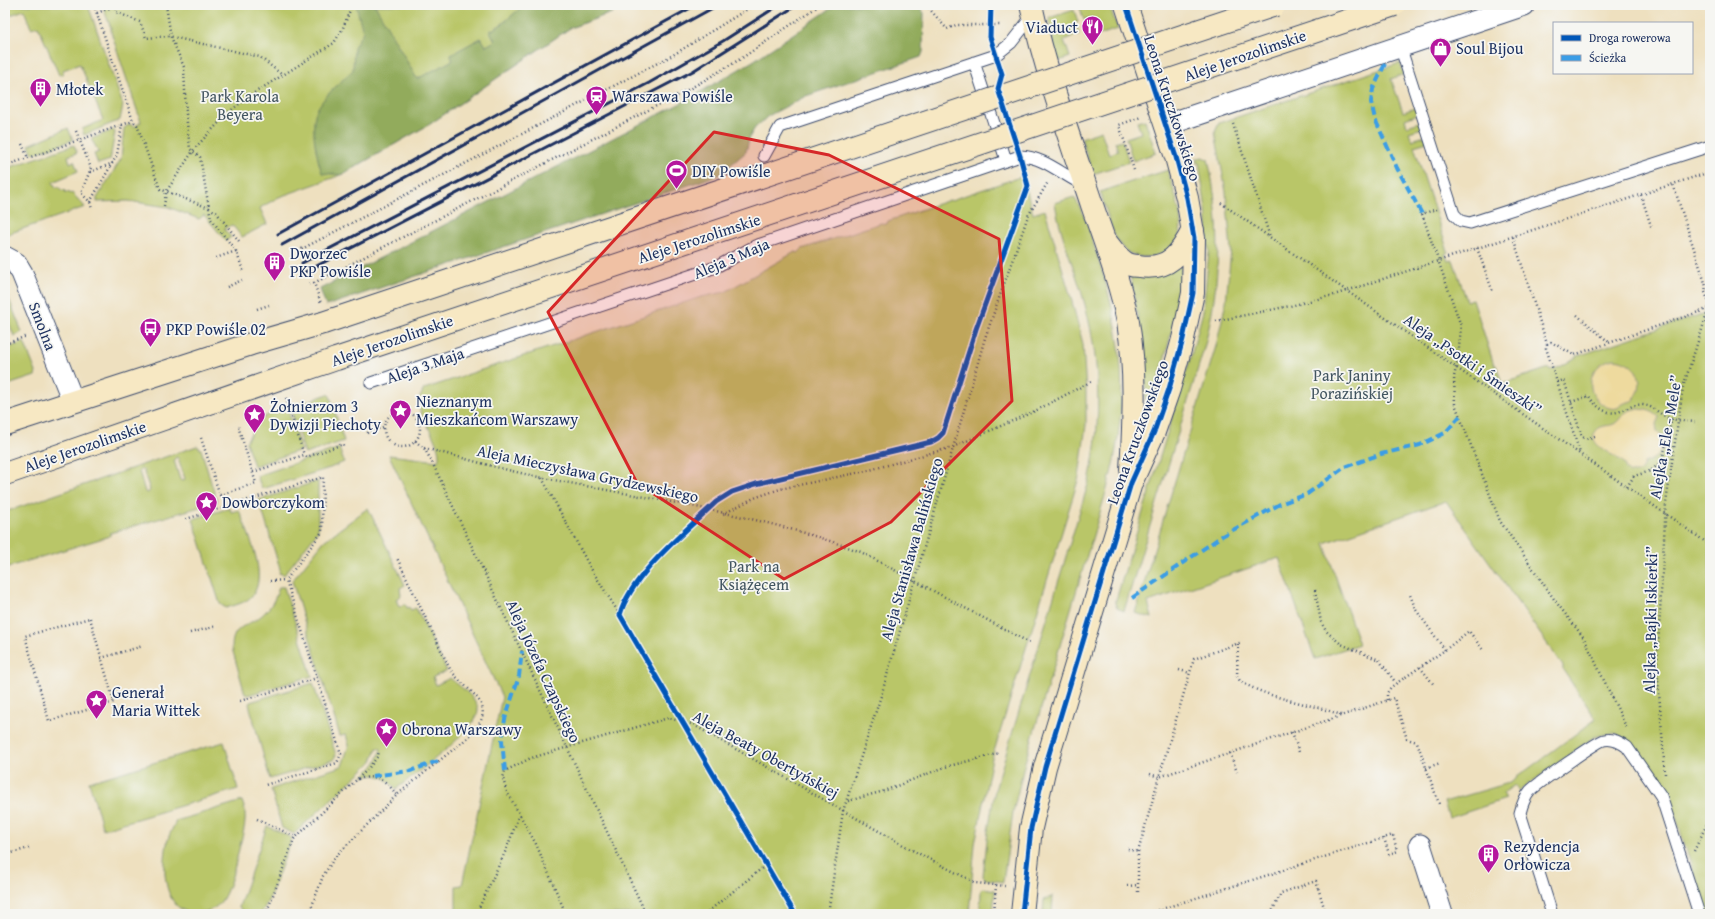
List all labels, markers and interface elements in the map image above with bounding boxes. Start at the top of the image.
restaurant icon: Viaduct [1080,14,1106,47]
place label: Viaduct [1026,15,1078,39]
legend [1553,22,1693,74]
street label: Aleje Jerozolimskie [1181,23,1309,87]
text: Droga rowerowa [1589,29,1671,46]
street label: Leona Kruczkowskiego [1138,32,1208,184]
shop icon: Soul Bijou [1428,35,1454,68]
place label: Soul Bijou [1456,36,1524,60]
text: Ścieżka [1589,49,1627,66]
building icon: Młotek [28,76,54,109]
place label: Młotek [56,77,104,101]
station icon: Warszawa Powiśle [584,83,610,116]
park label: Park Karola Beyera [201,84,279,126]
place label: Warszawa Powiśle [612,84,733,108]
sports icon: DIY Powiśle [663,158,689,191]
place label: DIY Powiśle [692,159,771,183]
street label: Aleje Jerozolimskie [635,207,763,269]
street label: Aleja 3 Maja [689,231,773,285]
place label: Dworzec PKP Powiśle [290,241,371,283]
building icon: Dworzec PKP Powiśle [262,249,288,282]
street label: Smolna [23,298,63,354]
street label: Aleja „Psotki i Śmieszki” [1399,307,1547,421]
street label: Aleje Jerozolimskie [328,308,456,372]
bus stop icon: PKP Powiśle 02 [138,316,164,349]
place label: PKP Powiśle 02 [166,317,266,341]
street label: Aleja 3 Maja [383,340,468,390]
street label: Leona Kruczkowskiego [1100,356,1174,508]
park label: Park Janiny Porazińskiej [1311,363,1393,405]
street label: Alejka „Ele - Mele” [1642,373,1688,501]
place label: Nieznanym Mieszkańcom Warszawy [416,389,578,431]
place label: Żołnierzom 3 Dywizji Piechoty [270,394,381,436]
place icon: Nieznanym Mieszkańcom Warszawy [388,397,414,430]
place icon: Żołnierzom 3 Dywizji Piechoty [241,402,267,435]
street label: Aleje Jerozolimskie [21,414,149,478]
street label: Aleja Mieczysława Grydzewskiego [475,438,701,508]
street label: Aleja Stanisława Balińskiego [873,455,949,643]
place icon: Dowborczykom [193,489,219,522]
place label: Dowborczykom [222,490,325,514]
street label: Alejka „Bajki Iskierki” [1637,546,1663,694]
park label: Park na Książęcem [719,554,789,596]
street label: Aleja Józefa Czapskiego [500,595,588,747]
place label: Generał Maria Wittek [112,680,201,722]
place icon: Generał Maria Wittek [84,688,110,721]
street label: Aleja Beaty Obertyńskiej [689,704,843,804]
place icon: Obrona Warszawy [373,716,399,749]
place label: Obrona Warszawy [402,717,522,741]
place label: Rezydencja Orłowicza [1504,834,1580,876]
building icon: Rezydencja Orłowicza [1476,842,1502,875]

